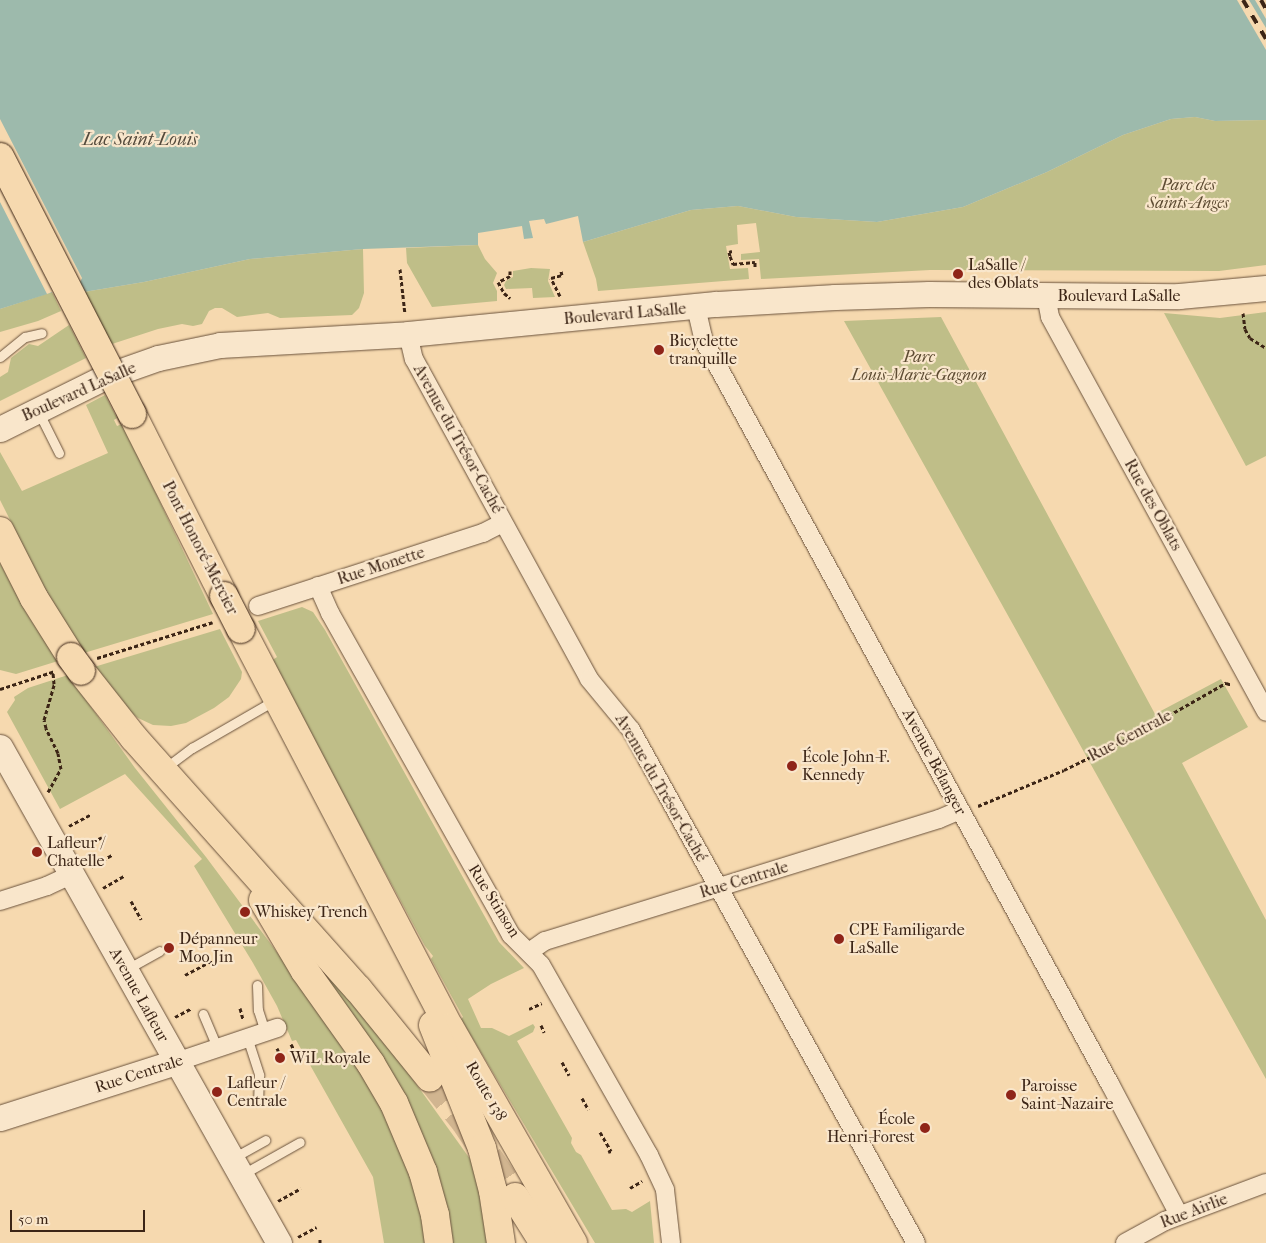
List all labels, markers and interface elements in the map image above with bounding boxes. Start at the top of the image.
water label: Lac Saint-Louis [83,129,197,151]
park label: Parc des Saints-Anges [1147,175,1229,213]
place label: LaSalle / des Oblats [968,255,1038,293]
marker: LaSalle / des Oblats [952,268,964,280]
street label: Boulevard LaSalle [1057,286,1181,306]
street label: Boulevard LaSalle [563,299,687,329]
place label: Bicyclette tranquille [669,331,738,369]
marker: Bicyclette tranquille [653,344,665,356]
park label: Parc Louis-Marie-Gagnon [851,347,987,385]
street label: Boulevard LaSalle [19,358,139,426]
street label: Avenue du Trésor-Caché [409,361,507,517]
street label: Rue des Oblats [1120,456,1186,554]
street label: Pont Honoré-Mercier [158,478,242,618]
street label: Rue Monette [335,543,427,589]
street label: Avenue Bélanger [898,706,970,818]
street label: Rue Centrale [1085,706,1175,766]
street label: Avenue du Trésor-Caché [611,711,711,865]
place label: École John-F. Kennedy [802,747,890,785]
marker: École John-F. Kennedy [786,760,798,772]
place label: Lafleur / Chatelle [47,833,104,871]
marker: Lafleur / Chatelle [31,846,43,858]
street label: Rue Centrale [697,857,791,903]
street label: Rue Stinson [464,861,524,941]
place label: Whiskey Trench [255,902,367,922]
marker: Whiskey Trench [239,906,251,918]
place label: CPE Familigarde LaSalle [849,920,965,958]
place label: Dépanneur Moo Jin [179,929,257,967]
marker: CPE Familigarde LaSalle [833,933,845,945]
marker: Dépanneur Moo Jin [163,942,175,954]
street label: Avenue Lafleur [105,944,173,1046]
place label: WiL Royale [290,1048,370,1068]
street label: Rue Centrale [92,1051,186,1097]
marker: WiL Royale [274,1052,286,1064]
street label: Route 138 [461,1058,511,1124]
place label: Lafleur / Centrale [227,1073,287,1111]
place label: Paroisse Saint-Nazaire [1021,1076,1113,1114]
marker: Lafleur / Centrale [211,1086,223,1098]
marker: Paroisse Saint-Nazaire [1005,1089,1017,1101]
place label: École Henri-Forest [827,1109,915,1147]
marker: École Henri-Forest [919,1122,931,1134]
street label: Rue Airlie [1158,1189,1230,1233]
scale bar [12,1200,148,1232]
text: 50 m [18,1210,48,1228]

